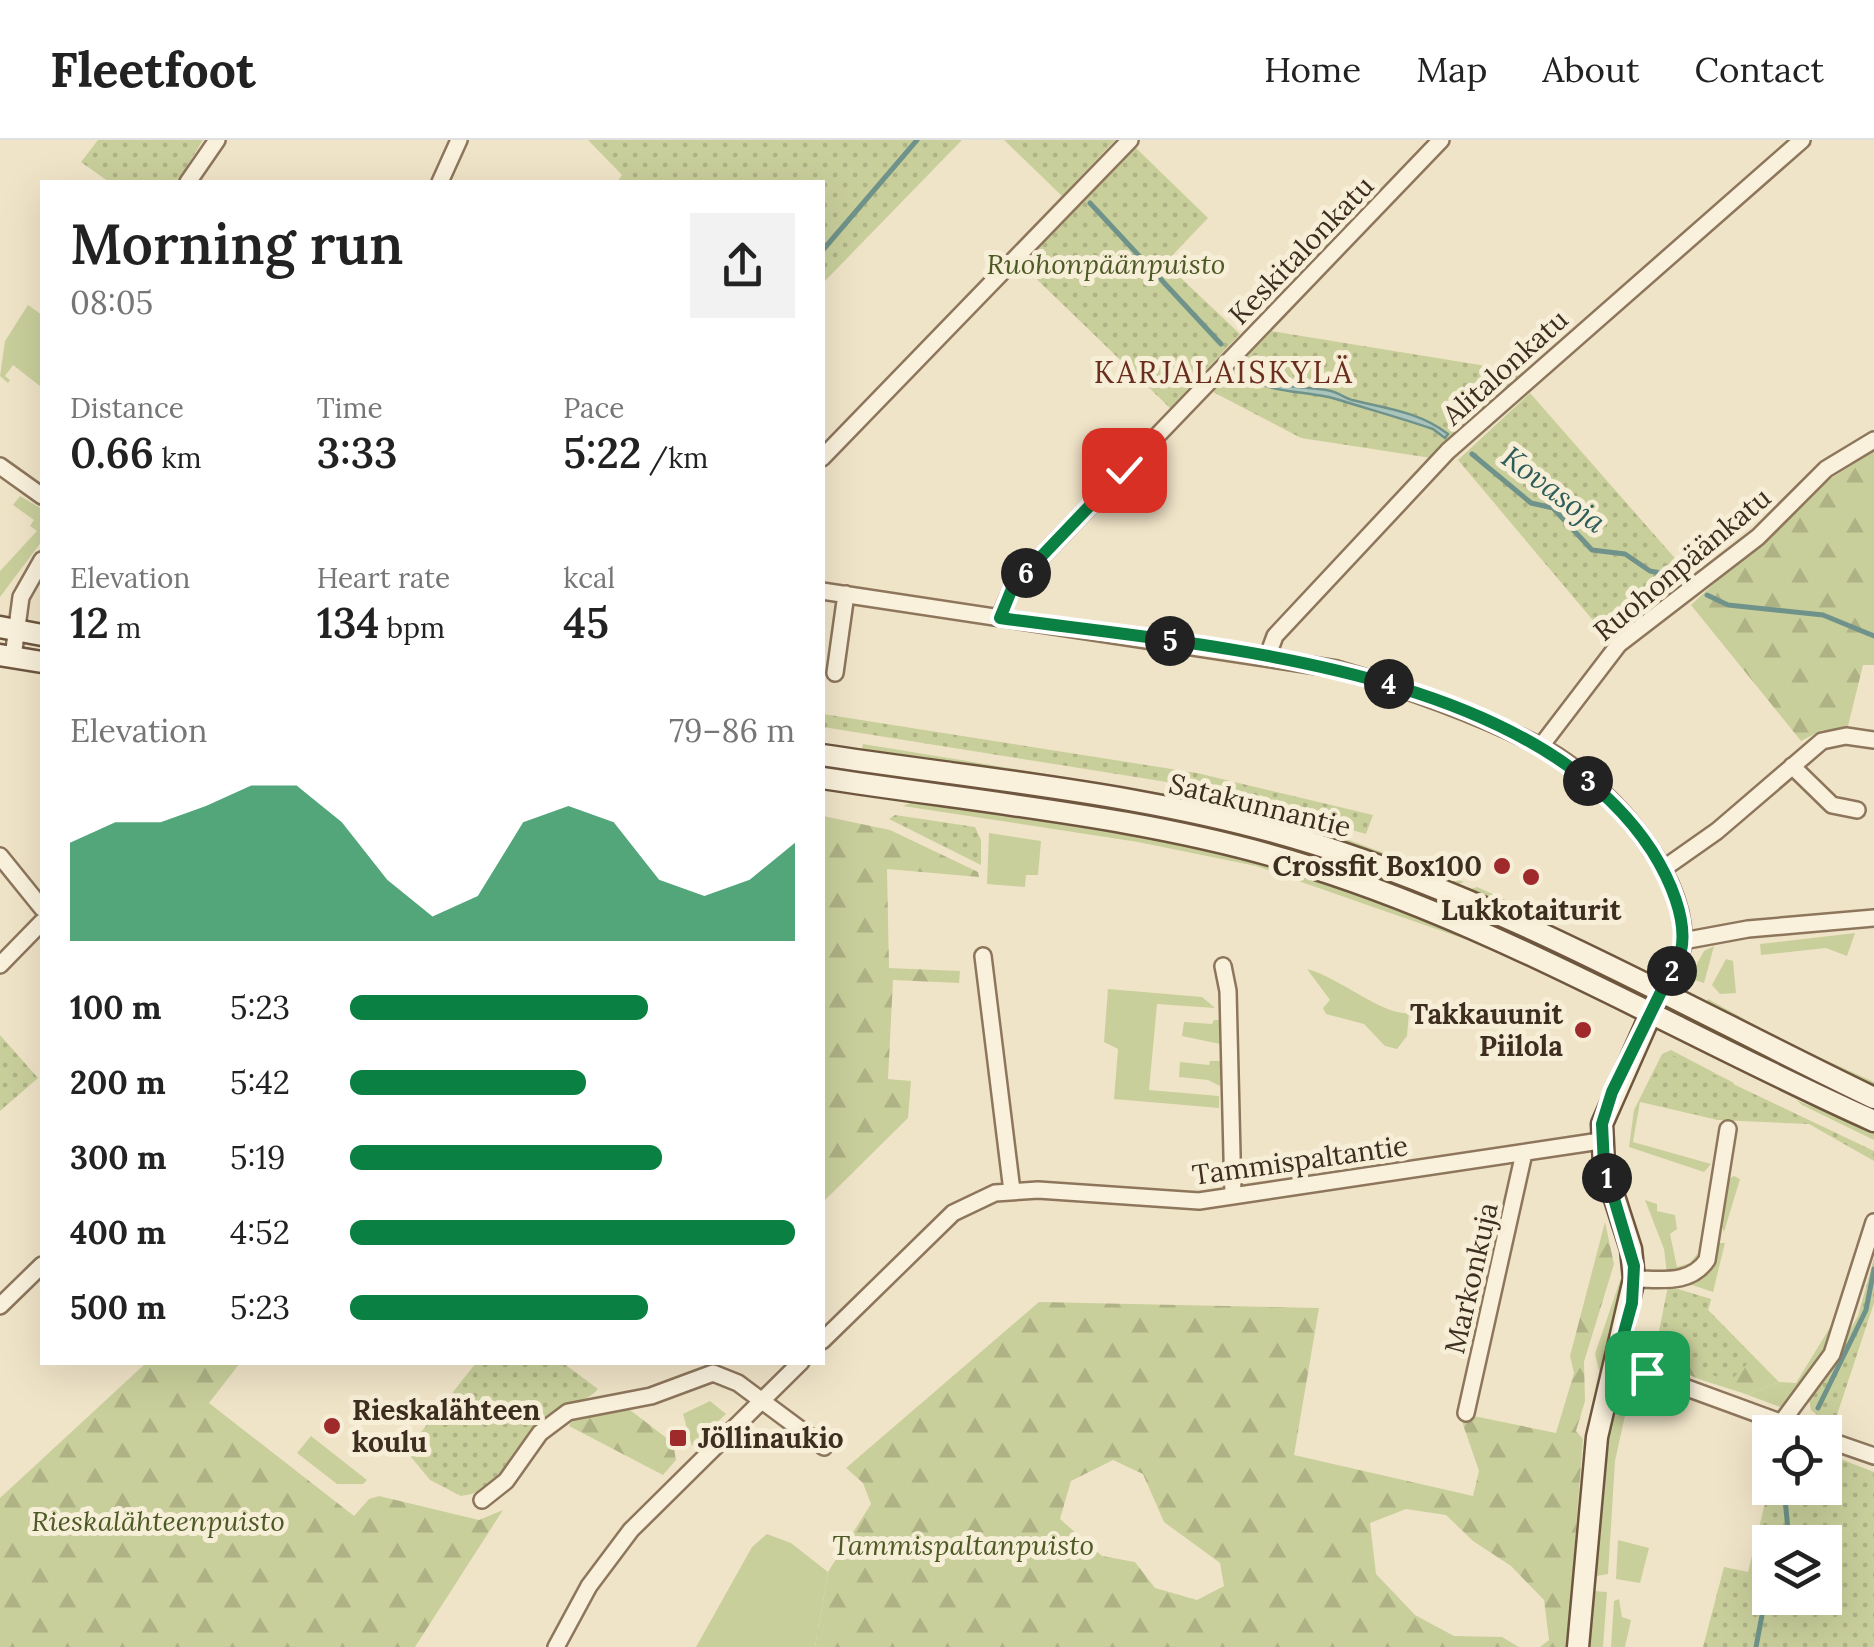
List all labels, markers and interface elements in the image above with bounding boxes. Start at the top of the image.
text: Fleetfoot [50,39,256,100]
text: Home [1264,47,1361,92]
text: Map [1416,47,1487,92]
text: About [1542,47,1640,92]
text: Contact [1695,47,1824,92]
street label: Keskitalonkatu [1221,168,1381,332]
text: Morning run [70,209,403,279]
button: share [690,213,795,318]
park label: Ruohonpäänpuisto [987,246,1225,282]
text: 08:05 [70,282,153,323]
street label: Alitalonkatu [1434,301,1575,433]
district label: KARJALAISKYLÄ [1094,353,1354,391]
text: Distance [70,390,184,426]
text: Time [317,390,383,426]
text: Pace [563,390,624,426]
text: 0.66 [70,426,154,480]
text: 3:33 [317,426,398,480]
text: 5:22 [563,426,641,480]
pin [1082,428,1167,513]
water label: Kovasoja [1494,438,1614,541]
text: km [154,440,201,476]
text: /km [641,440,708,476]
icon: check [1097,443,1152,498]
street label: Ruohonpäänkatu [1586,479,1778,649]
pin: 6 [1001,548,1051,598]
text: 6 [1018,555,1034,591]
text: Elevation [70,560,190,596]
text: Heart rate [317,560,450,596]
text: kcal [563,560,615,596]
text: 12 [70,596,109,650]
text: 134 [317,596,380,650]
text: 45 [563,596,609,650]
text: m [109,610,141,646]
text: bpm [380,610,445,646]
pin: 5 [1145,616,1195,666]
text: 5 [1162,623,1178,659]
pin: 4 [1364,659,1414,709]
text: 4 [1381,666,1397,702]
text: Elevation [70,710,207,751]
text: 79–86 m [669,710,795,751]
pin: 3 [1563,756,1613,806]
text: 3 [1580,763,1596,799]
street label: Satakunnantie [1165,765,1355,845]
place label: Crossfit Box100 [1273,848,1482,884]
marker: Crossfit Box100 [1491,855,1513,877]
marker: Lukkotaiturit [1520,866,1542,888]
place label: Lukkotaiturit [1441,892,1622,928]
pin: 2 [1647,946,1697,996]
text: 2 [1665,953,1679,989]
text: 100 m [70,987,162,1028]
text: 5:23 [230,987,290,1028]
place label: Takkauunit Piilola [1410,996,1563,1064]
marker: Takkauunit Piilola [1572,1019,1594,1041]
text: 200 m [70,1062,166,1103]
text: 5:42 [230,1062,290,1103]
street label: Tammispaltantie [1190,1127,1410,1193]
text: 300 m [70,1137,166,1178]
text: 5:19 [230,1137,286,1178]
pin: 1 [1582,1153,1632,1203]
text: 1 [1601,1160,1613,1196]
street label: Markonkuja [1436,1199,1506,1357]
text: 400 m [70,1212,166,1253]
text: 4:52 [230,1212,290,1253]
text: 500 m [70,1287,166,1328]
text: 5:23 [230,1287,290,1328]
pin [1605,1331,1690,1416]
icon: arrive [1620,1346,1675,1401]
place label: Rieskalähteen koulu [352,1392,541,1460]
marker: Rieskalähteen koulu [321,1415,343,1437]
map controls [1752,1415,1842,1615]
button: locate [1752,1415,1842,1505]
place label: Jöllinaukio [698,1420,844,1456]
marker: Jöllinaukio [667,1427,689,1449]
park label: Rieskalähteenpuisto [31,1503,285,1539]
button: layers [1752,1525,1842,1615]
park label: Tammispaltanpuisto [832,1527,1094,1563]

